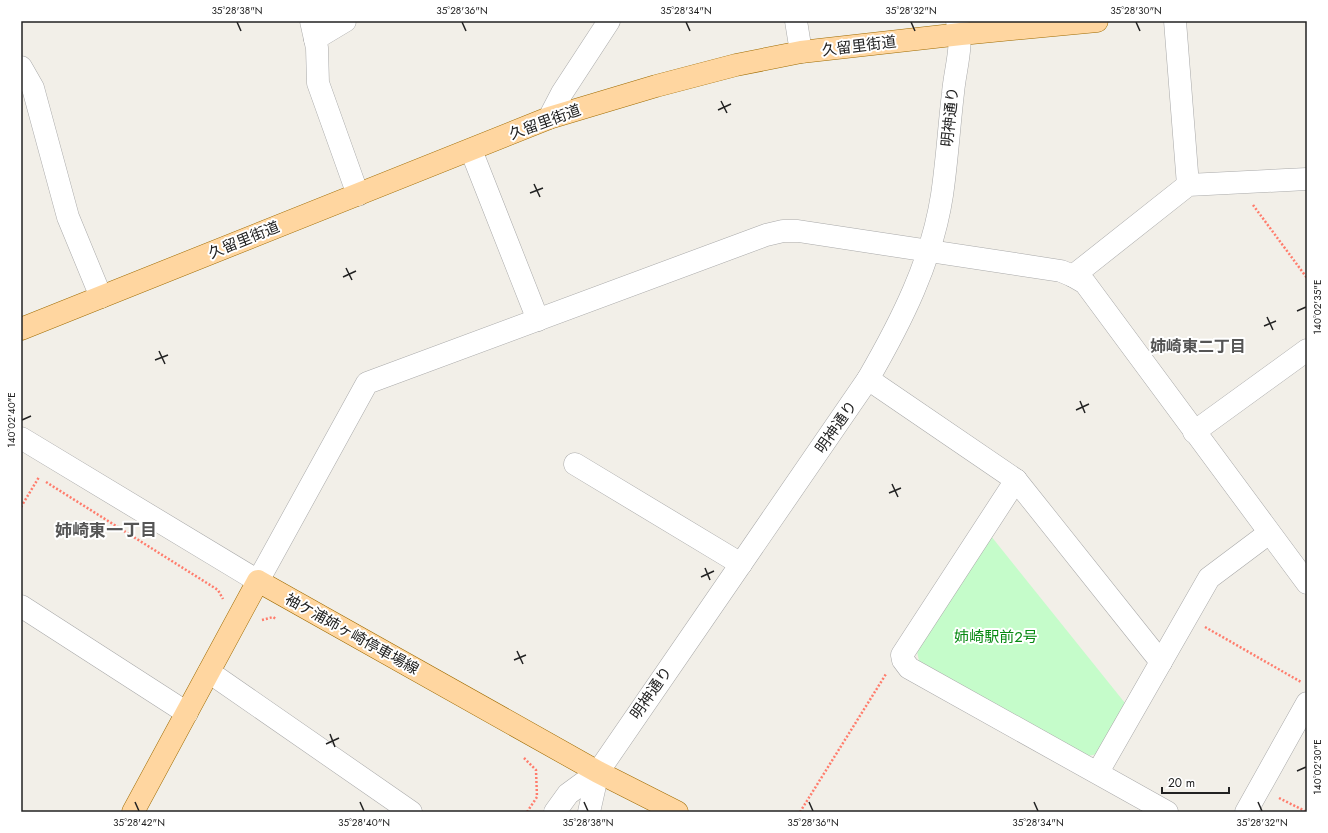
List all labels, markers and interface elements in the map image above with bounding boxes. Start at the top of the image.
text: 35°28'38"N [211,3,263,18]
text: 35°28'36"N [436,3,488,18]
text: 35°28'34"N [660,3,712,18]
text: 35°28'32"N [885,3,937,18]
text: 35°28'30"N [1110,3,1162,18]
street label: 久留里街道 [820,31,898,61]
street label: 明神通り [936,86,964,148]
street label: 久留里街道 [506,99,584,145]
street label: 久留里街道 [205,216,283,264]
text: 140°02'35"E [1310,280,1325,334]
district label: 姉崎東二丁目 [1150,335,1246,358]
text: 140°02'40"E [4,392,19,448]
street label: 明神通り [810,396,862,458]
district label: 姉崎東一丁目 [55,518,157,542]
street label: 袖ケ浦姉ヶ崎停車場線 [281,588,423,680]
park label: 姉崎駅前2号 [954,626,1038,648]
street label: 明神通り [625,662,677,724]
text: 140°02'30"E [1310,739,1325,795]
scale bar [1162,769,1229,795]
text: 20 m [1168,774,1195,792]
text: 35°28'42"N [113,815,165,830]
text: 35°28'40"N [338,815,390,830]
text: 35°28'38"N [562,815,614,830]
text: 35°28'36"N [787,815,839,830]
text: 35°28'34"N [1012,815,1064,830]
text: 35°28'32"N [1236,815,1288,830]

